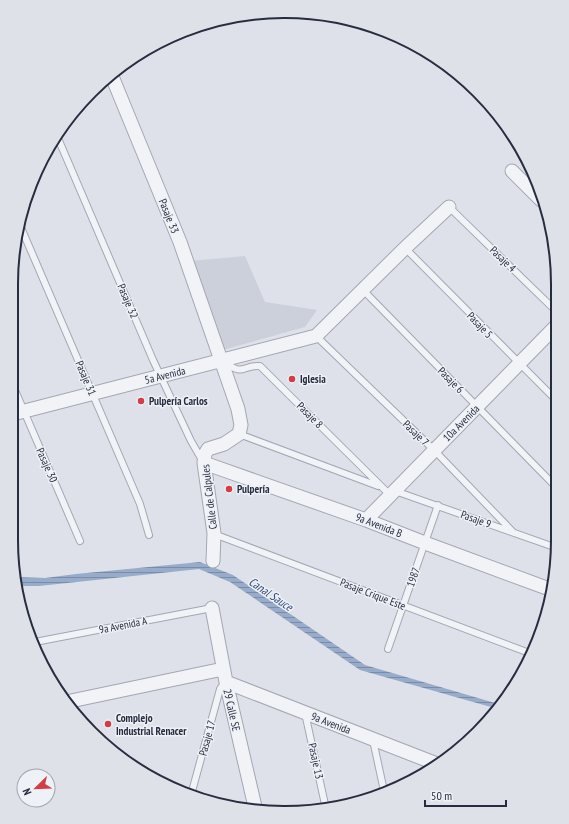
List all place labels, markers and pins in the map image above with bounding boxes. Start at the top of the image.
place label: Iglesia [300,372,326,386]
marker: Iglesia [287,374,297,384]
place label: Pulpería Carlos [149,394,208,408]
marker: Pulpería Carlos [136,396,146,406]
place label: Pulpería [237,482,270,496]
marker: Pulpería [224,484,234,494]
place label: Complejo Industrial Renacer [116,711,187,738]
marker: Complejo Industrial Renacer [103,719,113,729]

